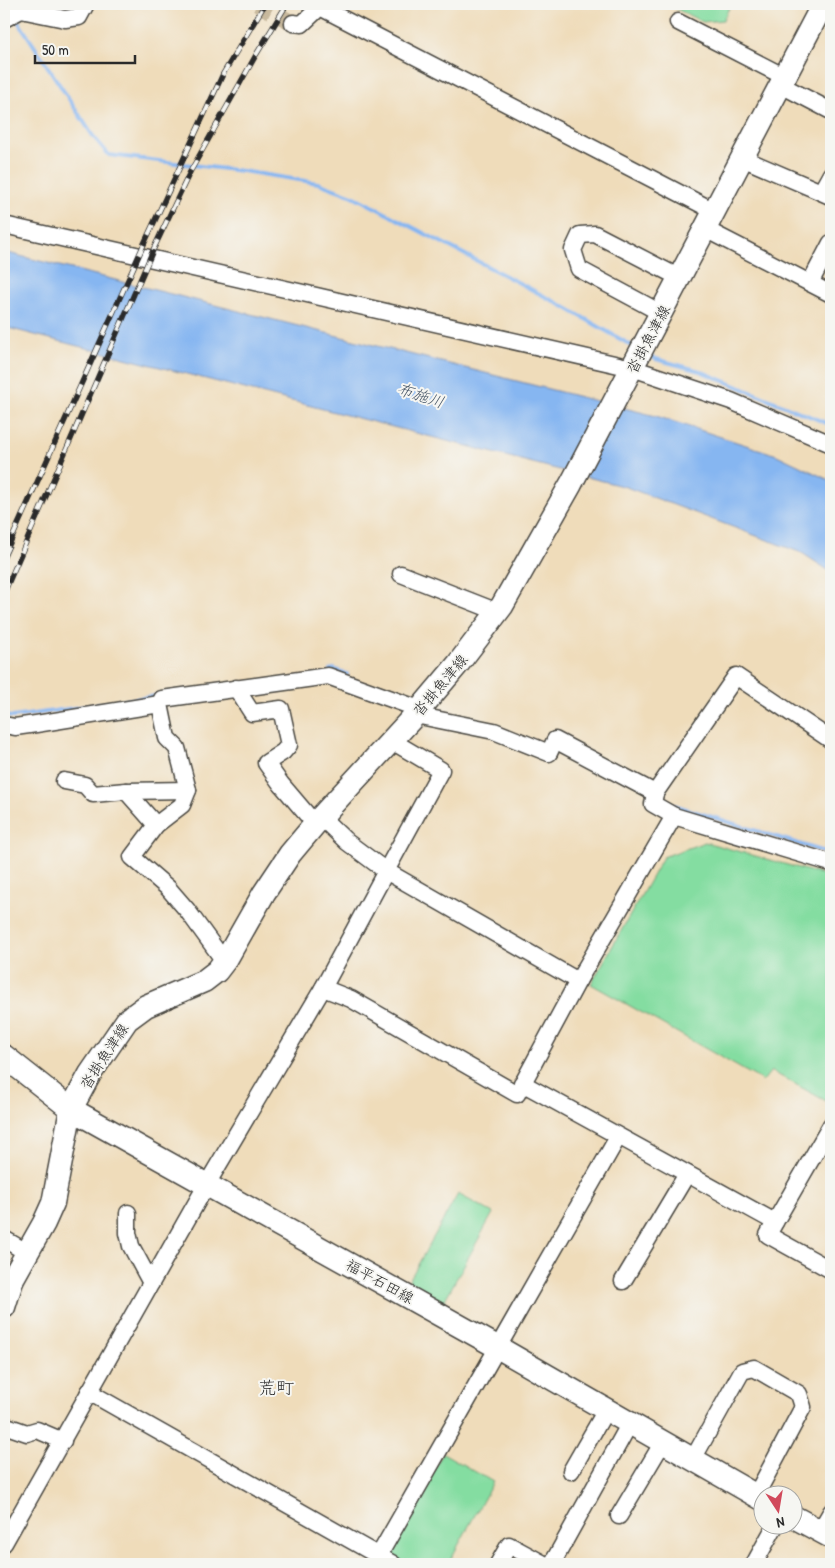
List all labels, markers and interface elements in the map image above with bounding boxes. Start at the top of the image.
scale bar [35,32,135,64]
text: 50 m [42,39,69,60]
street label: 沓掛魚津線 [621,301,675,377]
water label: 布施川 [395,377,447,413]
street label: 沓掛魚津線 [408,650,472,720]
street label: 沓掛魚津線 [75,1019,133,1093]
street label: 福平石田線 [342,1254,418,1308]
district label: 荒町 [258,1375,294,1400]
north arrow [752,1486,802,1536]
text: N [775,1513,786,1533]

